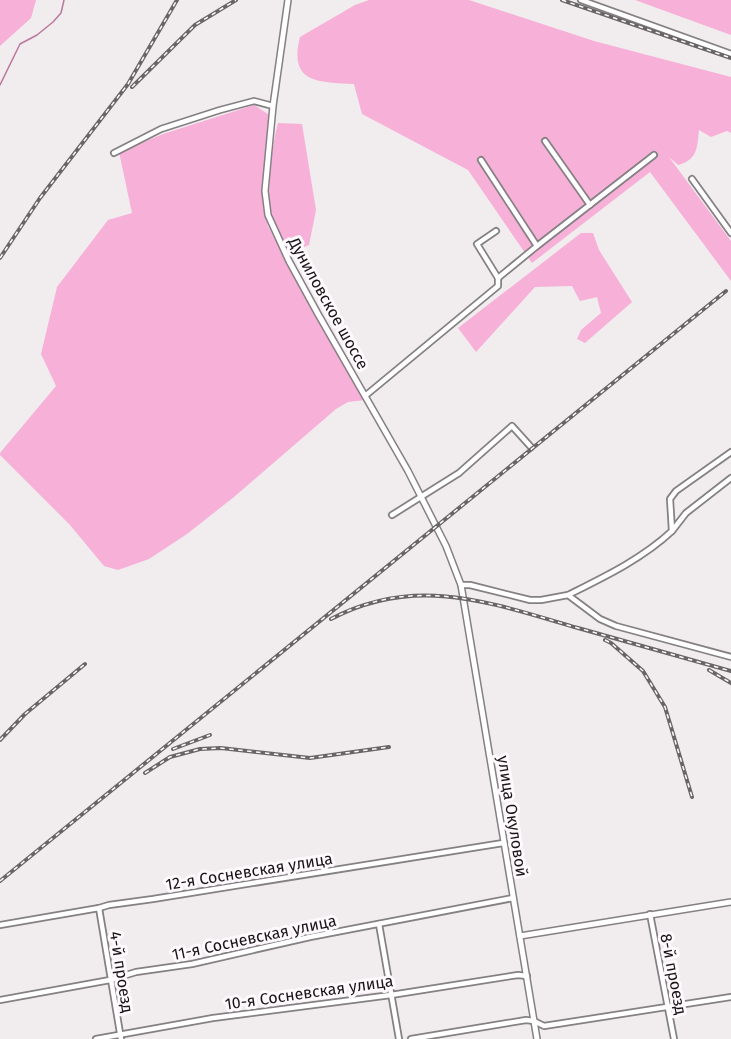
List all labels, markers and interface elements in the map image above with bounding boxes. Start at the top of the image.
street label: Дуниловское шоссе [284,233,373,372]
street label: улица Окуловой [494,754,531,878]
street label: 12-я Сосневская улица [164,849,334,894]
street label: 11-я Сосневская улица [170,911,338,964]
street label: 4-й проезд [106,930,137,1014]
street label: 8-й проезд [656,932,691,1016]
street label: 10-я Сосневская улица [224,971,395,1014]

